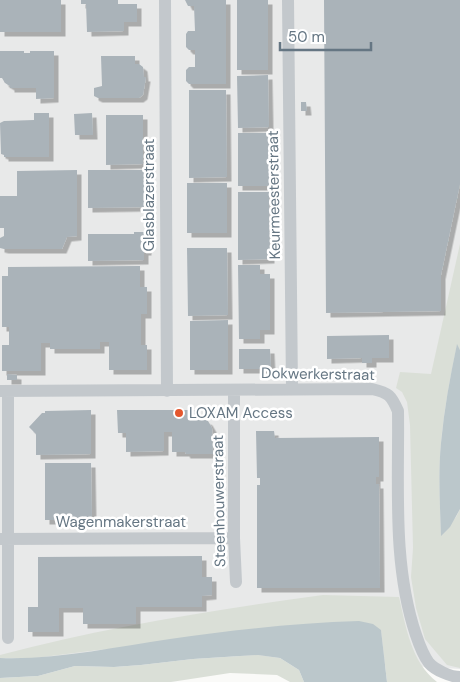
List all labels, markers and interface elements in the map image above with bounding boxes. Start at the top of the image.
scale bar [280,20,371,52]
text: 50 m [288,27,325,47]
street label: Keurmeesterstraat [263,130,285,260]
street label: Glasblazerstraat [139,138,159,251]
street label: Dokwerkerstraat [261,363,375,385]
place label: LOXAM Access [189,403,293,423]
marker: LOXAM Access [173,407,185,419]
street label: Steenhouwerstraat [208,435,230,567]
street label: Wagenmakerstraat [56,512,186,532]

